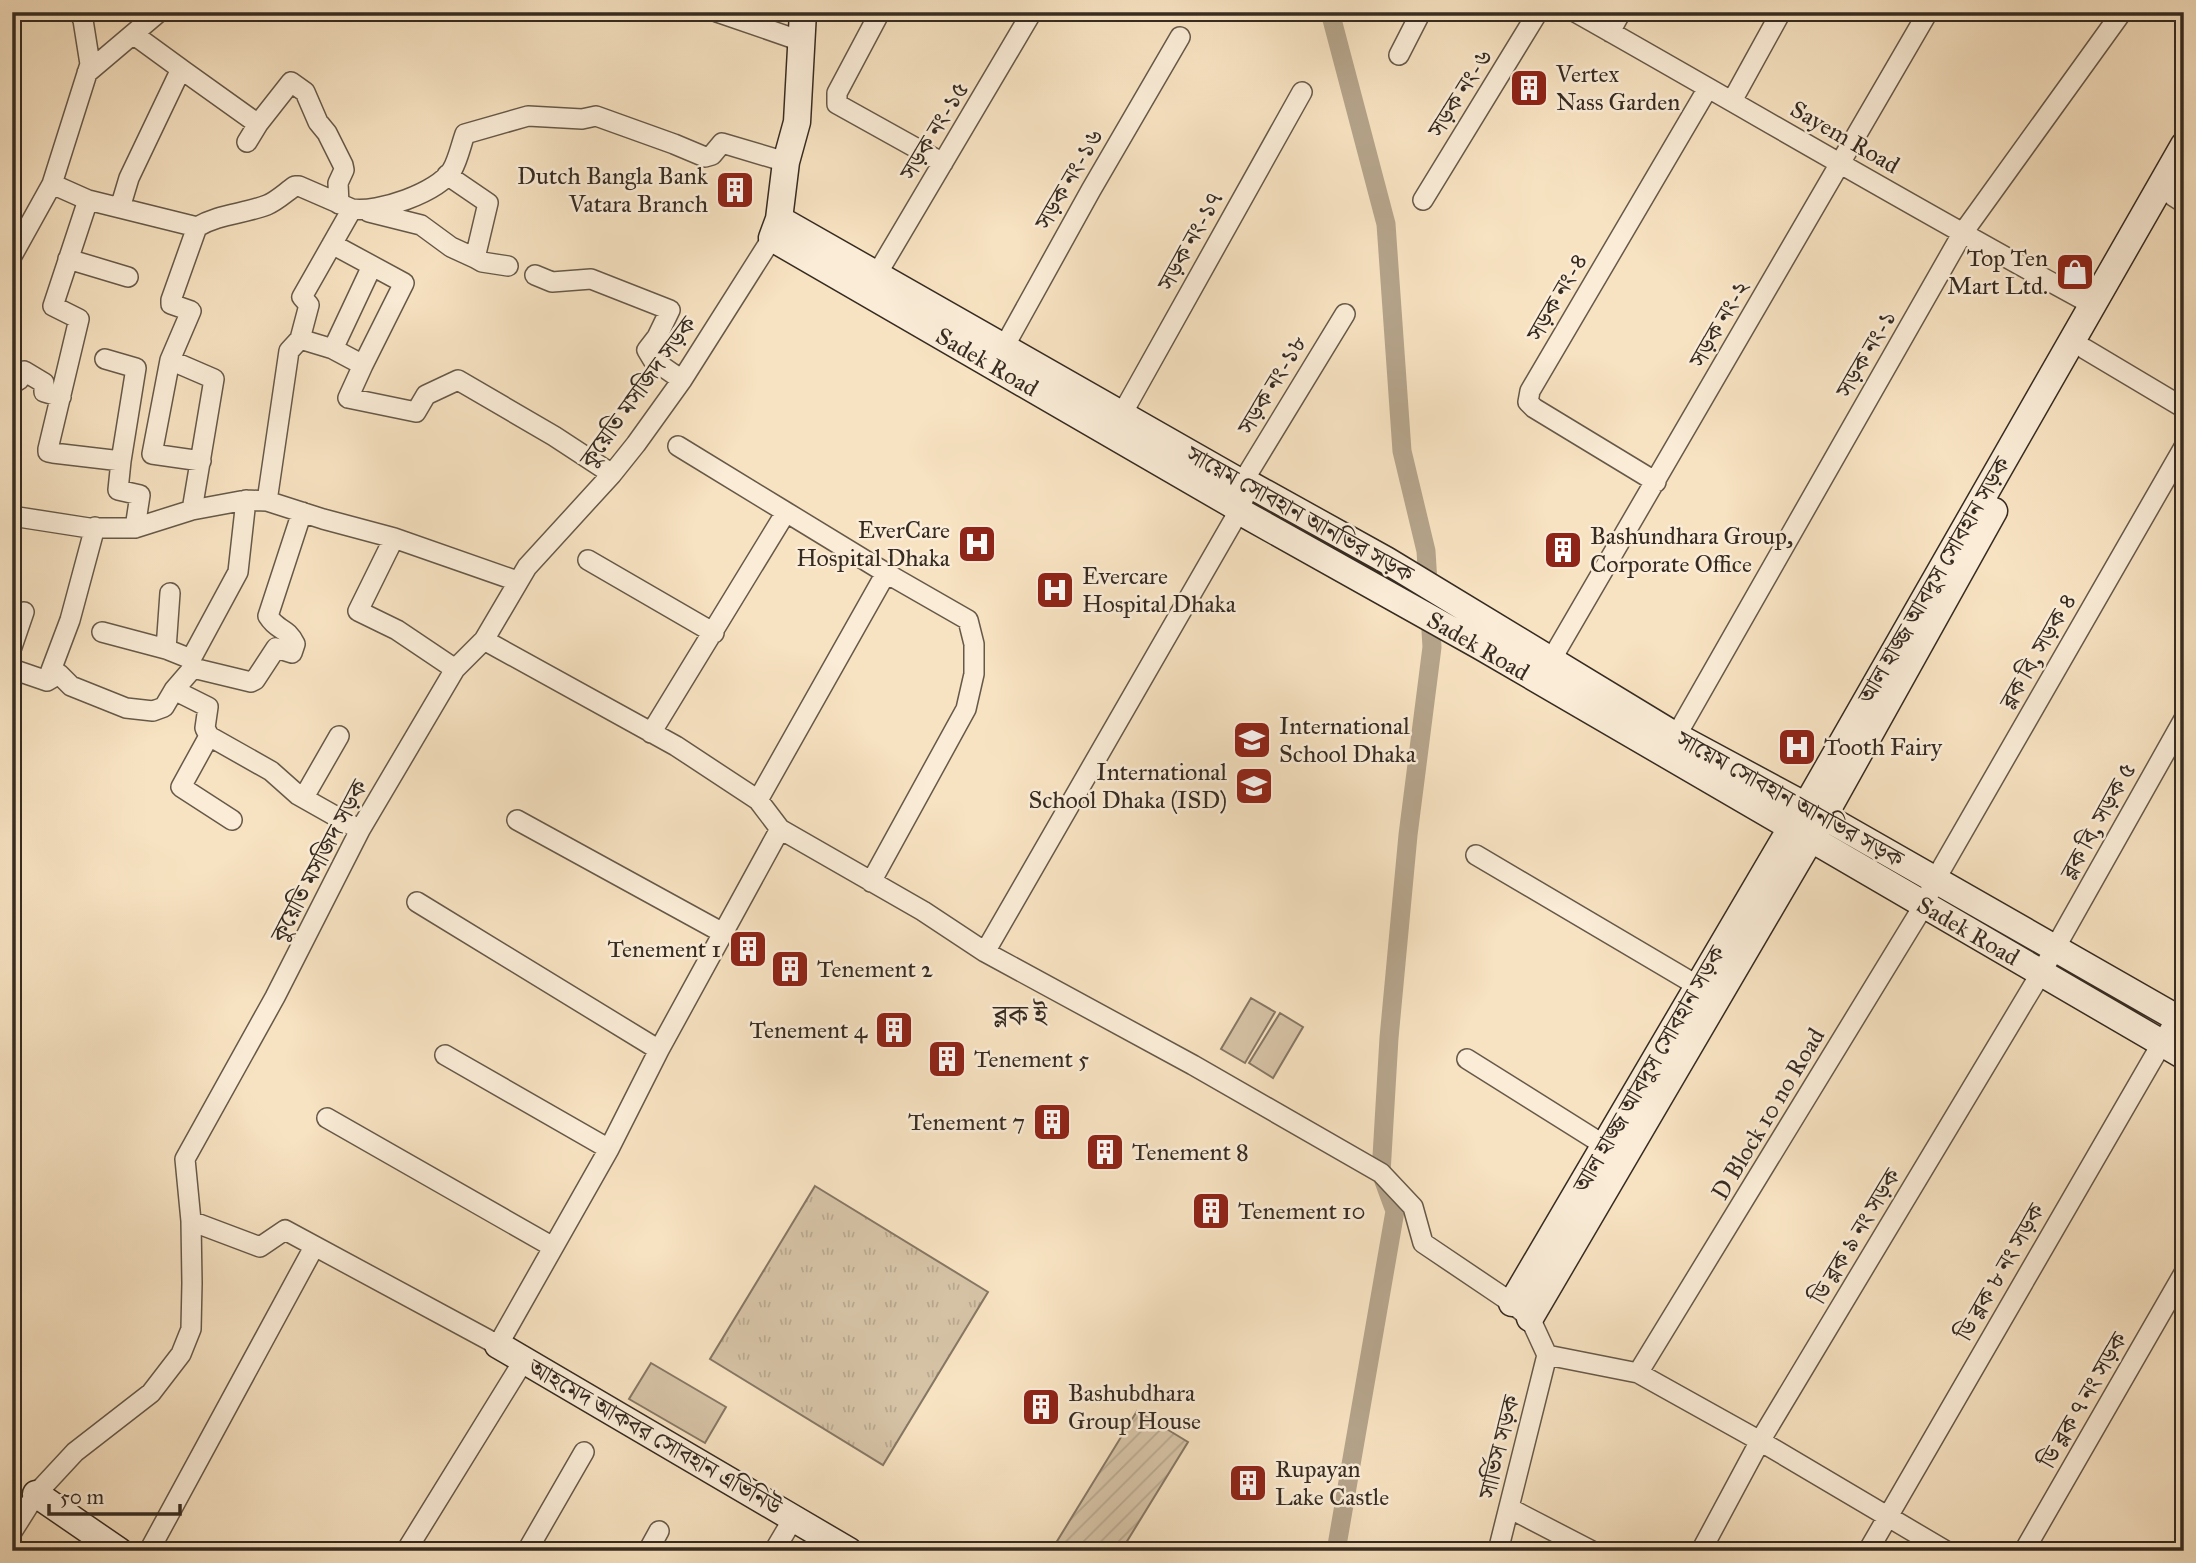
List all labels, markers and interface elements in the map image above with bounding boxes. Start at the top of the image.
street label: সড়ক নং-৬ [1420,43,1499,144]
place label: Vertex Nass Garden [1555,59,1680,117]
building icon: Vertex Nass Garden [1508,67,1550,109]
street label: সড়ক নং-১৫ [892,76,975,187]
street label: Sayem Road [1785,94,1905,180]
street label: সড়ক নং-১৬ [1028,123,1110,236]
place label: Dutch Bangla Bank Vatara Branch [517,161,709,219]
building icon: Dutch Bangla Bank Vatara Branch [714,169,756,211]
street label: সড়ক নং-১৭ [1150,186,1229,297]
place label: Top Ten Mart Ltd. [1947,243,2048,301]
street label: সড়ক নং-৪ [1519,248,1594,347]
shop icon: Top Ten Mart Ltd. [2054,251,2096,293]
street label: সড়ক নং-২ [1682,274,1756,374]
street label: সড়ক নং-১ [1829,305,1903,404]
street label: কুয়েতি মসজিদ সড়ক [572,310,704,474]
street label: Sadek Road [930,321,1044,403]
street label: সড়ক নং-১৮ [1230,330,1313,441]
street label: সায়েম সোবহান আনভির সড়ক [1180,439,1420,589]
street label: আল হাজ্জ আবদুস সোবহান সড়ক [1851,450,2018,710]
place label: EverCare Hospital Dhaka [796,515,951,573]
place label: Bashundhara Group, Corporate Office [1590,521,1793,579]
hospital icon: EverCare Hospital Dhaka [956,523,998,565]
building icon: Bashundhara Group, Corporate Office [1542,529,1584,571]
place label: Evercare Hospital Dhaka [1082,561,1237,619]
hospital icon: Evercare Hospital Dhaka [1034,569,1076,611]
street label: ব্লক বি, সড়ক ৪ [1992,588,2083,715]
street label: Sadek Road [1421,605,1535,687]
place label: International School Dhaka [1279,711,1417,769]
school or university icon: International School Dhaka [1231,719,1273,761]
street label: সায়েম সোবহান আনভির সড়ক [1670,724,1910,874]
hospital icon: Tooth Fairy [1776,726,1818,768]
place label: Tooth Fairy [1824,732,1943,762]
place label: International School Dhaka (ISD) [1028,757,1228,815]
street label: ব্লক বি, সড়ক ৫ [2053,757,2142,886]
school or university icon: International School Dhaka (ISD) [1233,765,1275,807]
street label: কুয়েতি মসজিদ সড়ক [263,774,375,948]
street label: Sadek Road [1911,890,2025,972]
building icon: Tenement 1 [727,928,769,970]
place label: Tenement 1 [607,934,721,964]
street label: আল হাজ্জ আবদুস সোবহান সড়ক [1566,939,1733,1199]
building icon: Tenement 2 [769,948,811,990]
place label: Tenement 2 [817,954,933,984]
district label: ব্লক ই [992,998,1048,1033]
building icon: Tenement 4 [873,1009,915,1051]
place label: Tenement 4 [750,1015,868,1045]
street label: D Block 10 no Road [1705,1023,1831,1205]
building icon: Tenement 5 [926,1038,968,1080]
place label: Tenement 5 [974,1044,1089,1074]
building icon: Tenement 7 [1031,1101,1073,1143]
place label: Tenement 7 [908,1107,1025,1137]
building icon: Tenement 8 [1084,1131,1126,1173]
place label: Tenement 8 [1132,1137,1249,1167]
street label: ডি ব্লক ৯ নং সড়ক [1802,1162,1908,1310]
building icon: Tenement 10 [1190,1190,1232,1232]
place label: Tenement 10 [1238,1196,1365,1226]
street label: ডি ব্লক ৮ নং সড়ক [1948,1197,2052,1347]
street label: ডি ব্লক ৭ নং সড়ক [2032,1326,2134,1474]
street label: আহমেদ আকবর সোবহান এভিনিউ [522,1352,788,1522]
place label: Bashubdhara Group House [1068,1378,1201,1436]
building icon: Bashubdhara Group House [1020,1386,1062,1428]
street label: সার্ভিস সড়ক [1471,1391,1527,1503]
place label: Rupayan Lake Castle [1275,1454,1389,1512]
building icon: Rupayan Lake Castle [1227,1462,1269,1504]
scale bar [49,1472,180,1516]
text: 50 m [60,1484,105,1510]

